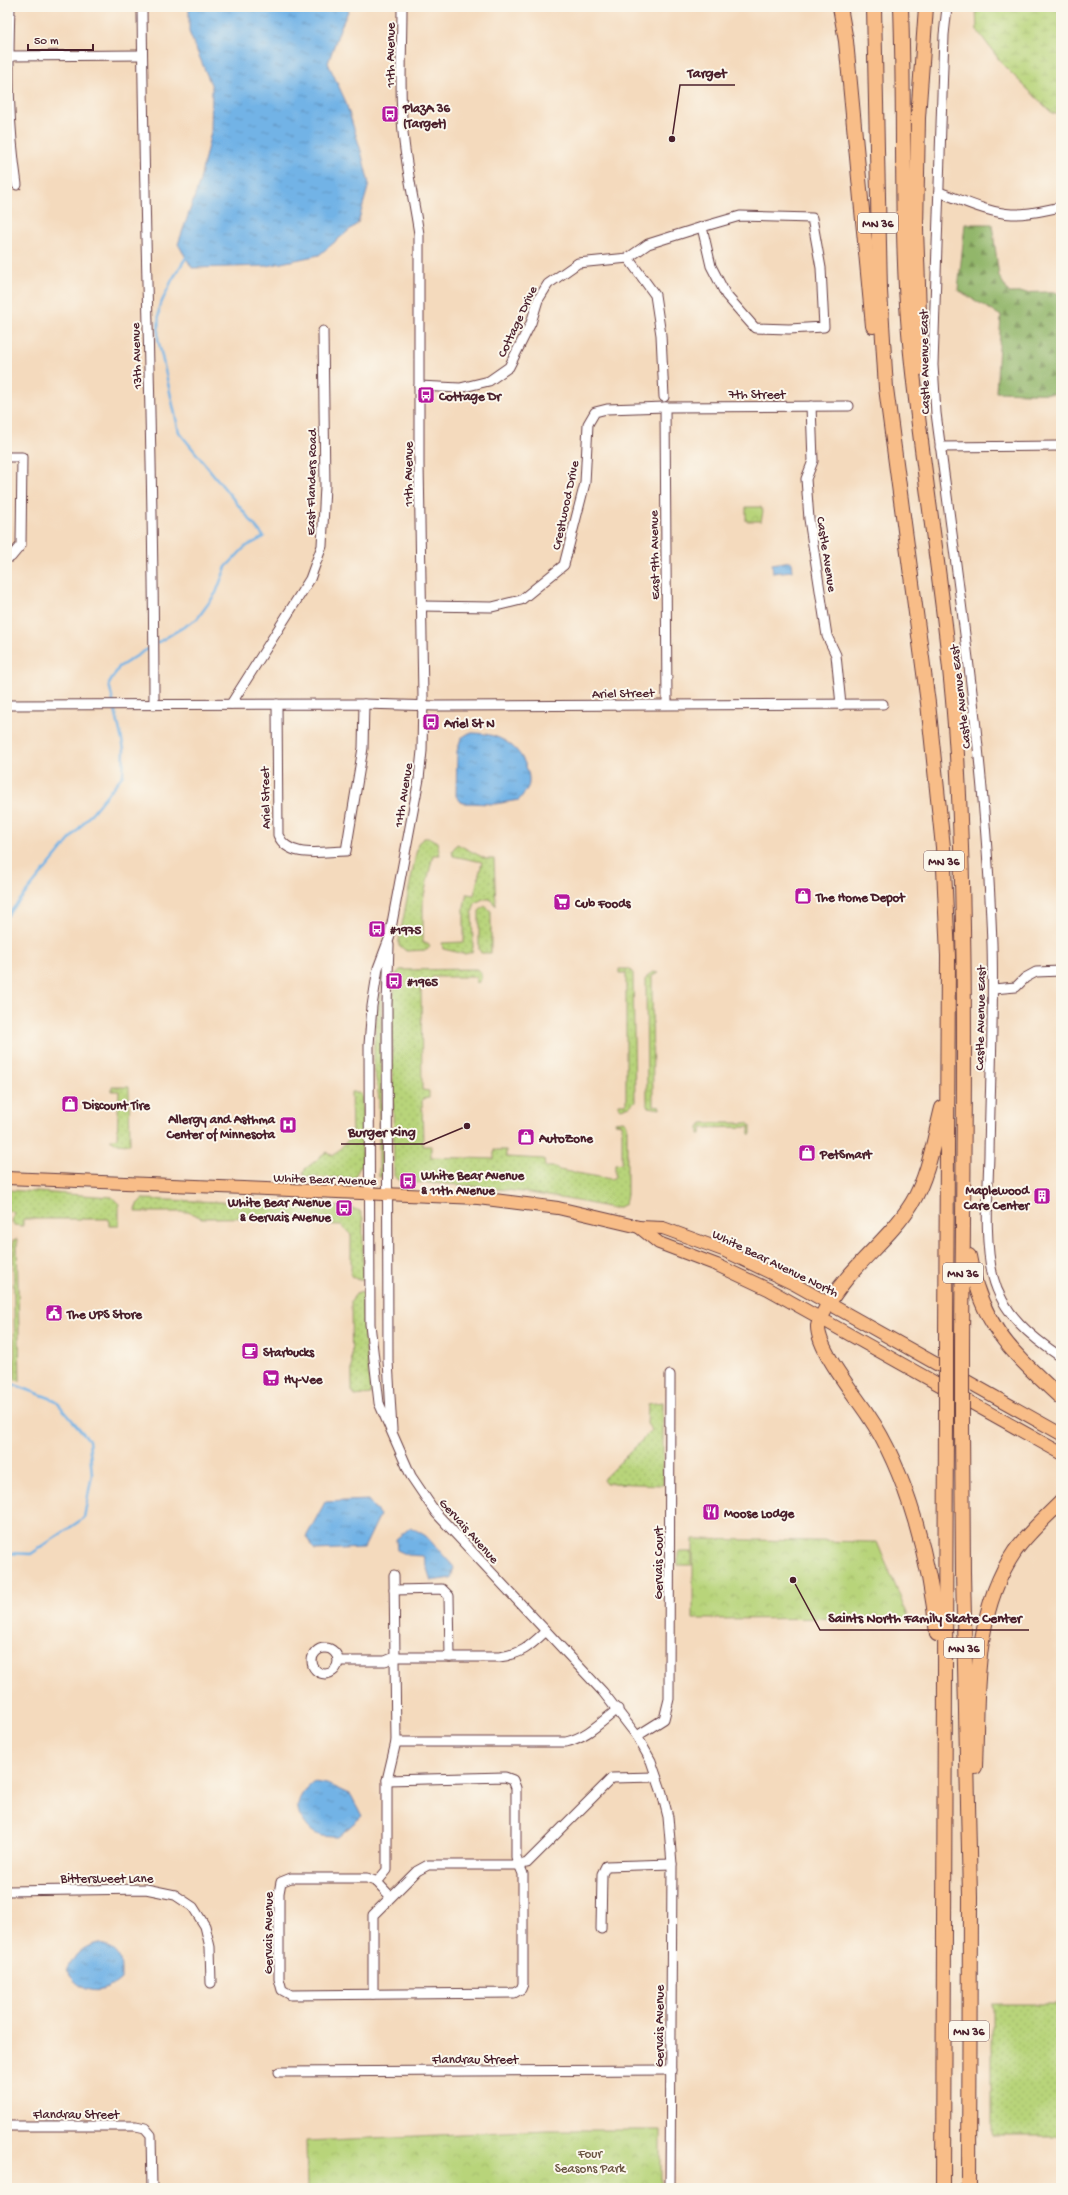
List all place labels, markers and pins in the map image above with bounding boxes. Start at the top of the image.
callout: Target [680,59,735,85]
place label: PlazA 36 (Target) [402,102,450,132]
bus stop icon: PlazA 36 (Target) [380,104,400,124]
bus stop icon: Cottage Dr [416,385,436,405]
place label: Cottage Dr [438,390,502,405]
bus stop icon: Ariel St N [421,712,441,732]
place label: Ariel St N [443,717,495,732]
shop icon: The Home Depot [793,886,813,906]
place label: The Home Depot [815,891,906,907]
supermarket icon: Cub Foods [552,892,572,912]
place label: Cub Foods [574,897,632,912]
bus stop icon: #1975 [367,919,387,939]
place label: #1975 [390,924,421,939]
bus stop icon: #1965 [384,971,404,991]
place label: #1965 [407,976,438,991]
shop icon: Discount Tire [60,1094,80,1114]
place label: Discount Tire [82,1099,151,1114]
place label: Allergy and Asthma Center of Minnesota [166,1113,276,1143]
hospital icon: Allergy and Asthma Center of Minnesota [278,1115,298,1135]
callout: Burger King [341,1118,424,1144]
shop icon: AutoZone [516,1127,536,1147]
place label: AutoZone [538,1132,594,1147]
shop icon: PetSmart [797,1143,817,1163]
place label: PetSmart [819,1148,873,1163]
place label: White Bear Avenue & 11th Avenue [420,1169,526,1199]
bus stop icon: White Bear Avenue & 11th Avenue [398,1171,418,1191]
place label: Maplewood Care Center [963,1184,1030,1214]
building icon: Maplewood Care Center [1032,1186,1052,1206]
place label: White Bear Avenue & Gervais Avenue [227,1196,332,1226]
bus stop icon: White Bear Avenue & Gervais Avenue [334,1198,354,1218]
public building icon: The UPS Store [44,1303,64,1323]
place label: The UPS Store [66,1308,143,1323]
cafe icon: Starbucks [240,1341,260,1361]
place label: Starbucks [263,1346,315,1361]
supermarket icon: Hy-Vee [261,1368,281,1388]
place label: Hy-Vee [284,1373,324,1388]
restaurant icon: Moose Lodge [701,1502,721,1522]
place label: Moose Lodge [724,1507,796,1522]
callout: Saints North Family Skate Center [820,1604,1029,1630]

